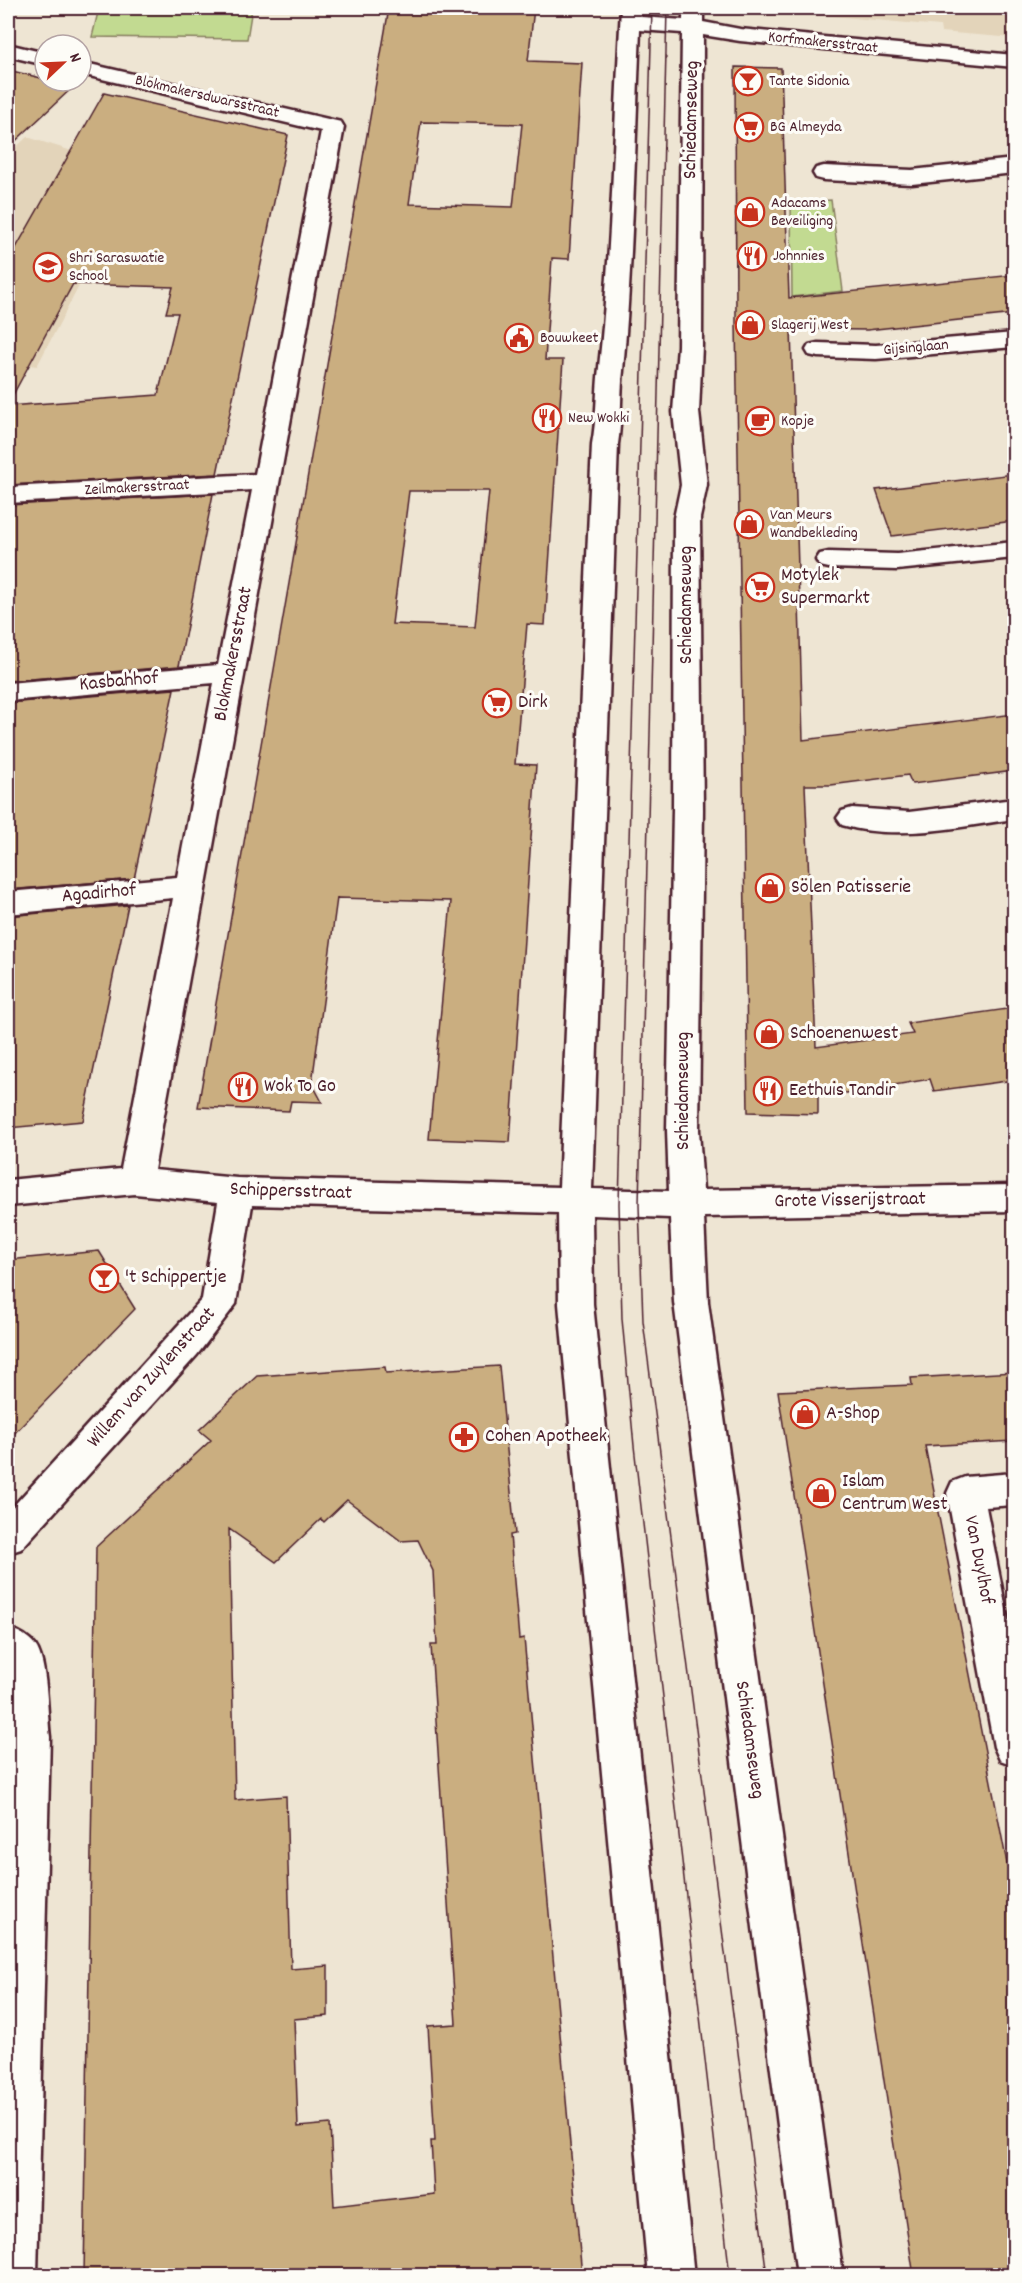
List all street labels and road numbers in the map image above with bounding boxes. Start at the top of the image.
street label: Korfmakersstraat [767,26,879,60]
street label: Schiedamseweg [677,60,707,180]
street label: Blokmakersdwarsstraat [133,69,281,125]
street label: Gijsinglaan [882,334,950,362]
street label: Zeilmakersstraat [84,474,190,502]
street label: Schiedamseweg [673,546,701,664]
street label: Blokmakersstraat [207,584,261,724]
street label: Kasbahhof [78,665,161,699]
street label: Agadirhof [61,877,138,911]
street label: Schiedamseweg [670,1032,698,1150]
street label: Schippersstraat [229,1176,353,1208]
street label: Grote Visserijstraat [774,1186,926,1216]
street label: Willem van Zuylenstraat [81,1301,223,1455]
street label: Van Duylhof [956,1513,1000,1608]
street label: Schiedamseweg [727,1679,771,1801]

